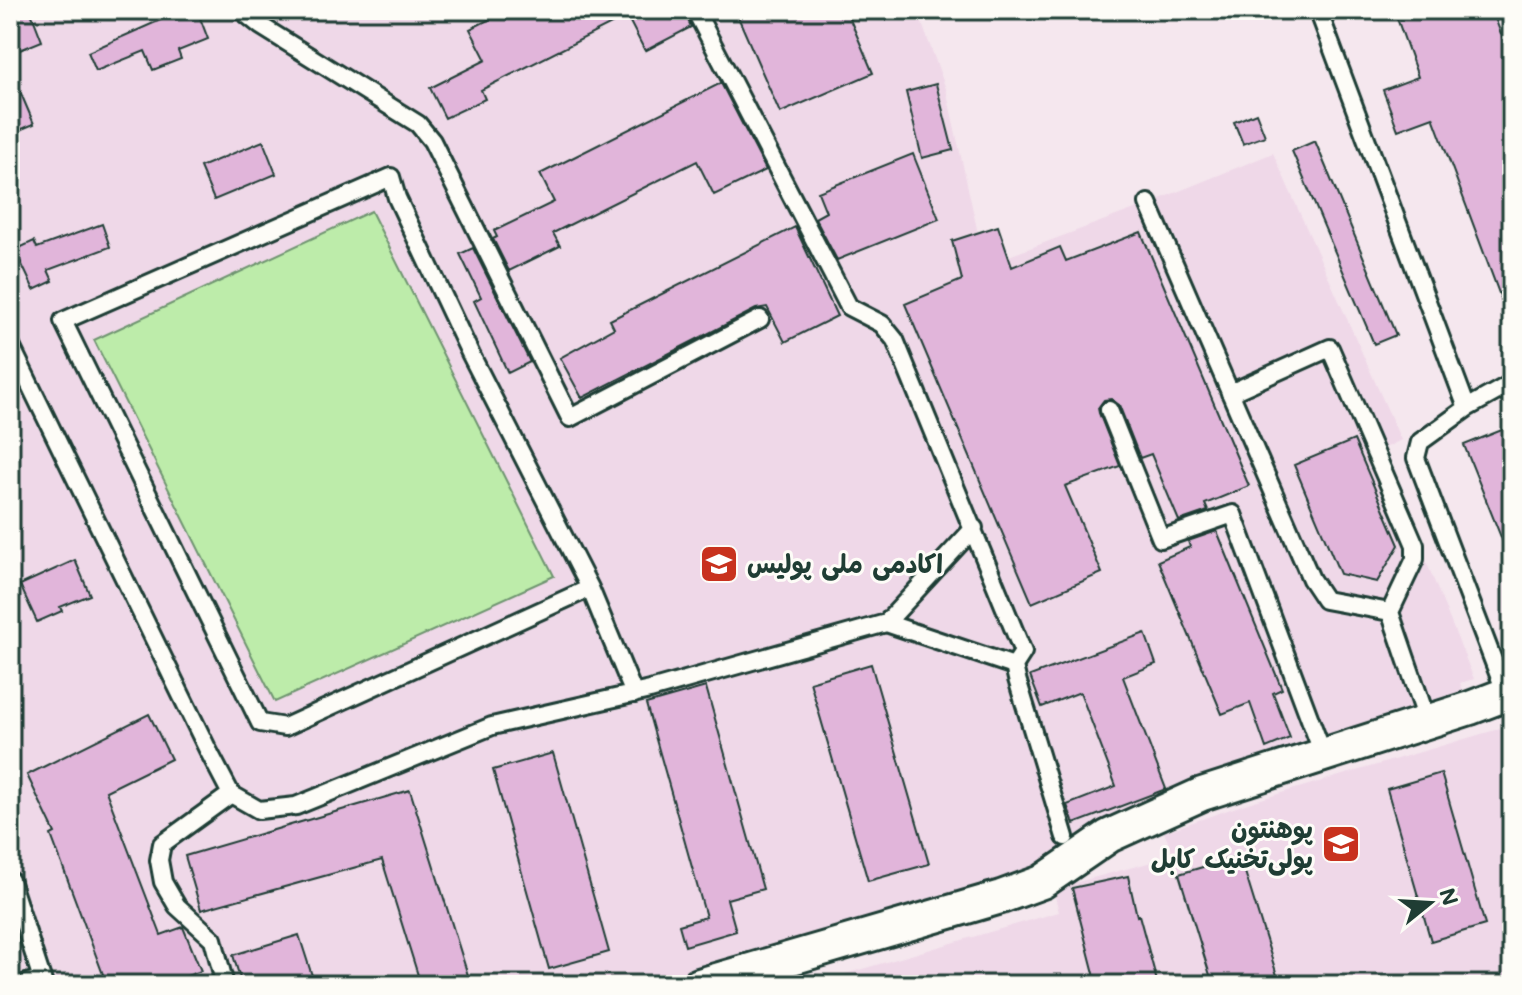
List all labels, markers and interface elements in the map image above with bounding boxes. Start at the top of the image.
school or university icon: اکادمی ملی پولیس [698,543,740,585]
place label: اکادمی ملی پولیس [747,546,943,581]
place label: پوهنتون پولی‌تخنیک کابل [1151,811,1313,876]
school or university icon: پوهنتون پولی‌تخنیک کابل [1320,823,1362,865]
north arrow [1390,863,1470,943]
text: N [1433,884,1466,909]

